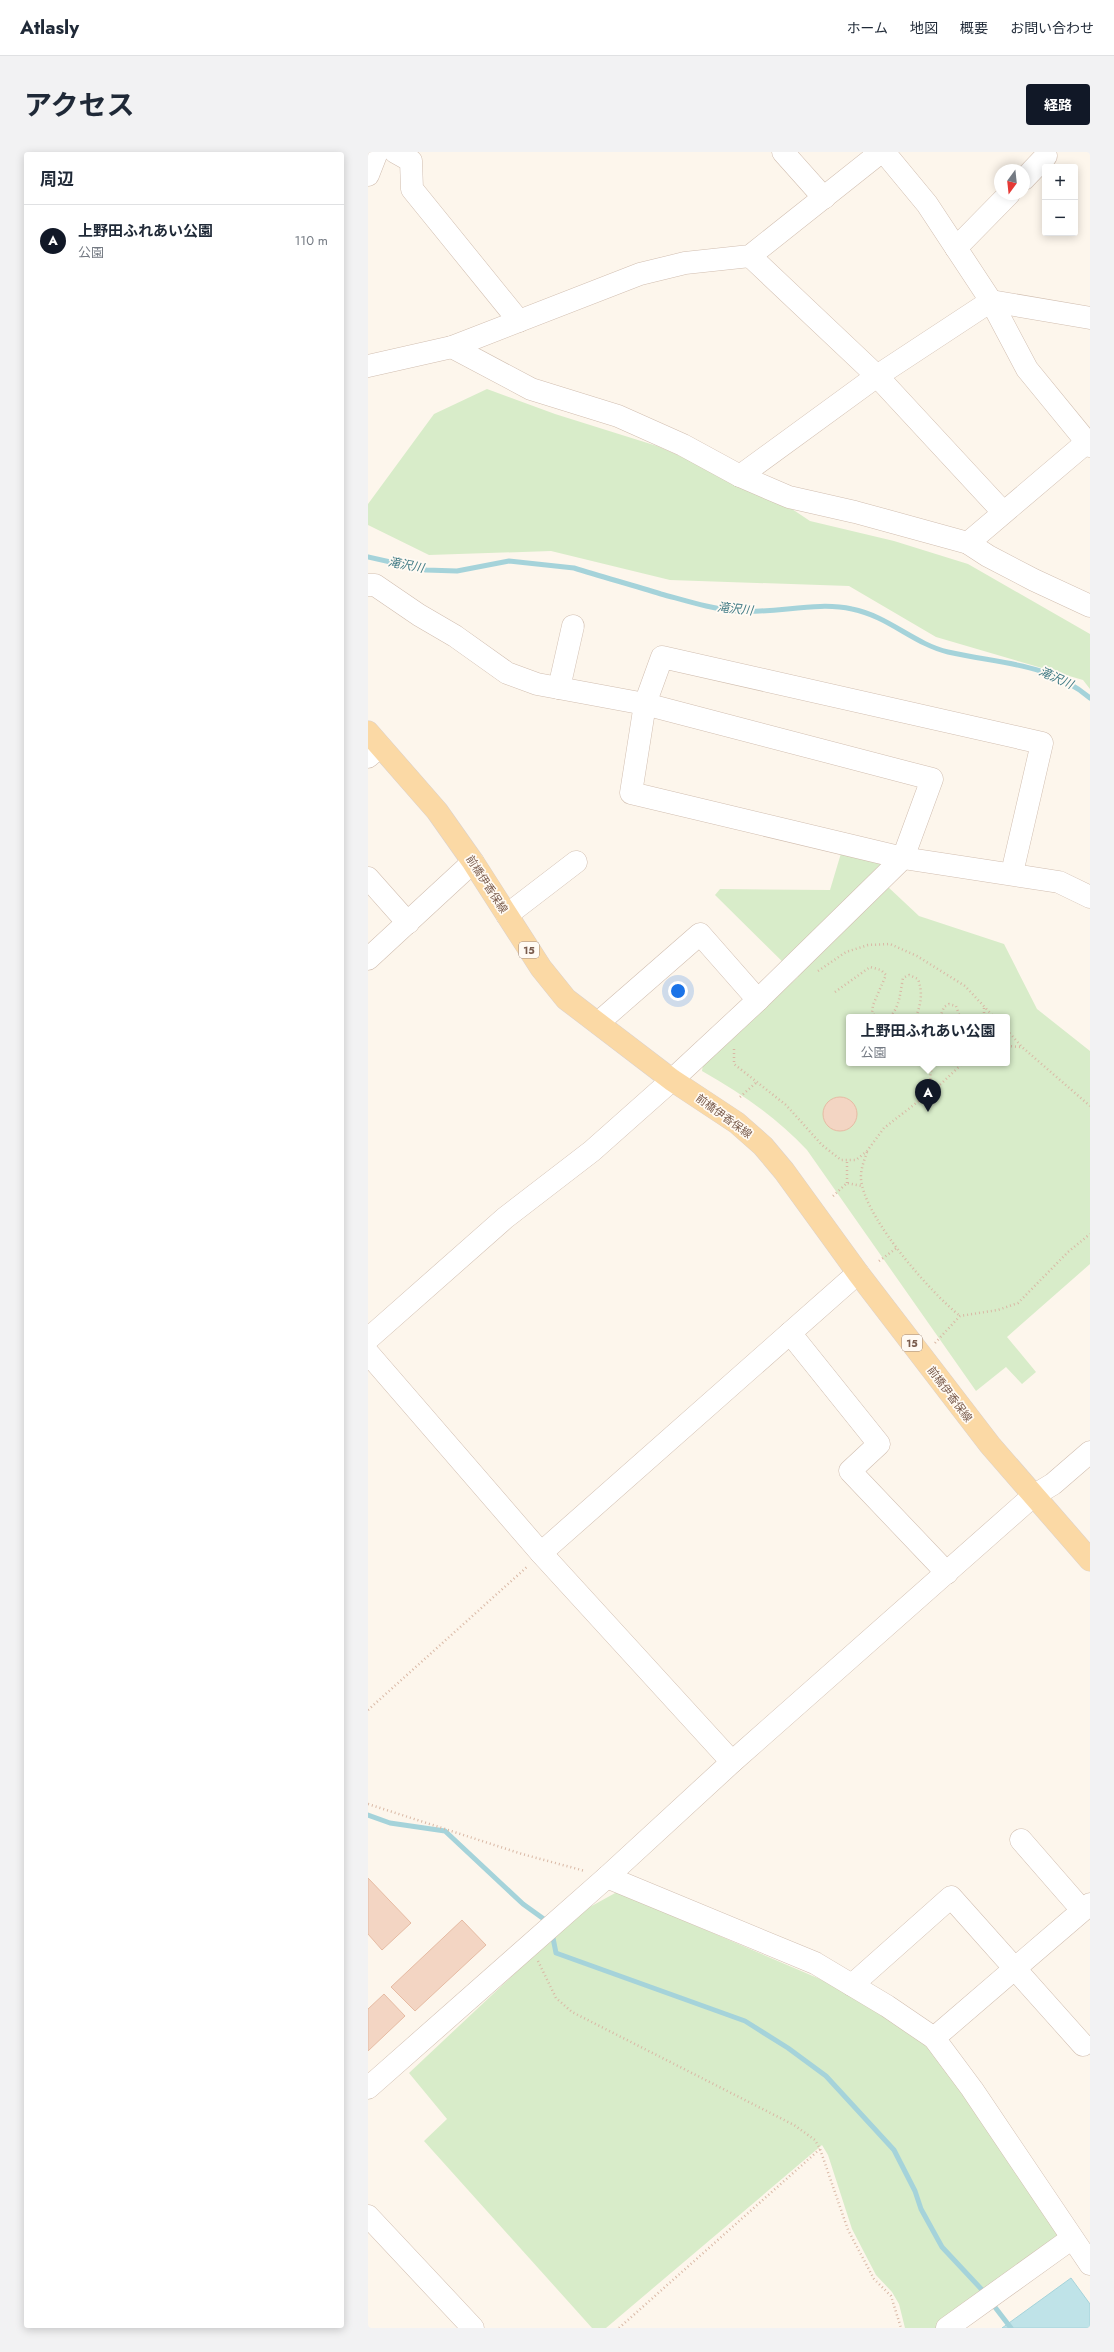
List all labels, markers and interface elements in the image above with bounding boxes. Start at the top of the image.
text: Atlasly [20,14,79,41]
text: ホーム [846,18,888,38]
text: 地図 [910,18,938,38]
text: 概要 [960,18,988,38]
text: お問い合わせ [1010,18,1094,38]
button: 経路 [1026,84,1090,125]
text: アクセス [24,85,135,126]
north arrow [994,164,1030,200]
map controls [1042,164,1078,236]
button: + [1042,164,1078,200]
text: 周辺 [40,167,74,191]
button: − [1042,200,1078,236]
text: 上野田ふれあい公園 [78,220,213,242]
text: A [48,231,58,250]
text: 110 m [294,231,328,250]
text: 公園 [78,243,104,262]
water label: 滝沢川 [387,553,427,578]
water label: 滝沢川 [716,598,756,620]
water label: 滝沢川 [1036,662,1078,694]
street label: 前橋伊香保線 [462,852,512,916]
road number: 15 [519,942,539,958]
your location [668,981,688,1001]
popup [846,1014,1010,1066]
text: 上野田ふれあい公園 [860,1020,996,1042]
text: 公園 [860,1043,887,1062]
pin: A [915,1079,941,1112]
street label: 前橋伊香保線 [693,1090,755,1142]
road number: 15 [902,1335,922,1351]
street label: 前橋伊香保線 [924,1363,976,1425]

